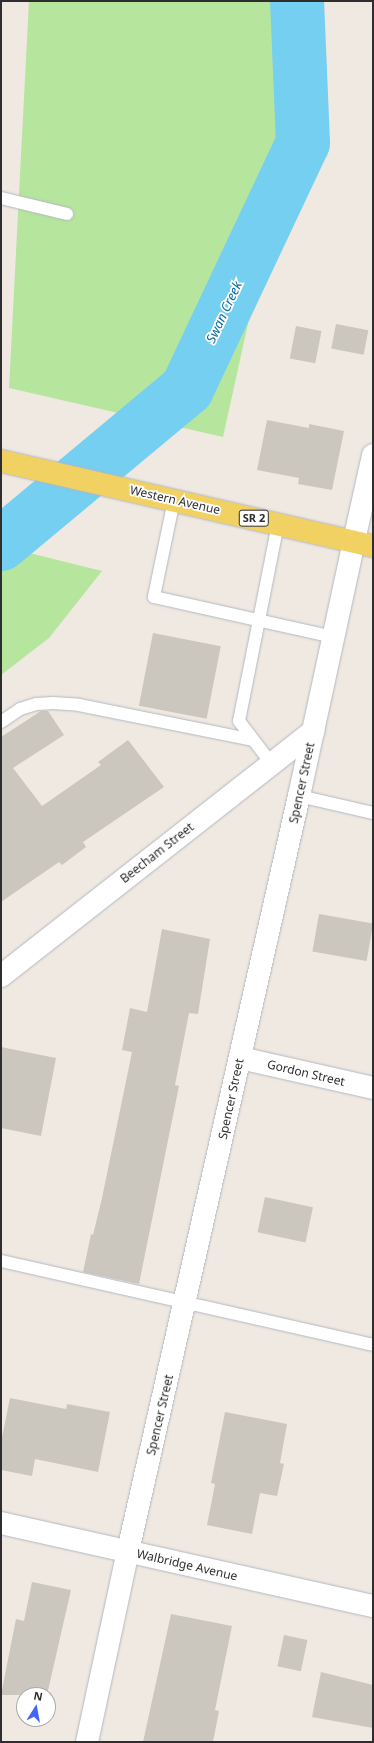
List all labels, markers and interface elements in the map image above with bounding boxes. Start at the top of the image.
water label: Swan Creek [203,279,245,345]
street label: Western Avenue [128,483,222,517]
road number: SR 2 [238,509,270,527]
street label: Spencer Street [286,741,318,825]
street label: Beecham Street [117,820,197,886]
street label: Spencer Street [215,1057,247,1141]
street label: Gordon Street [266,1057,346,1089]
street label: Spencer Street [144,1373,176,1457]
street label: Walbridge Avenue [135,1546,239,1584]
north arrow [16,1687,56,1727]
text: N [32,1687,44,1704]

